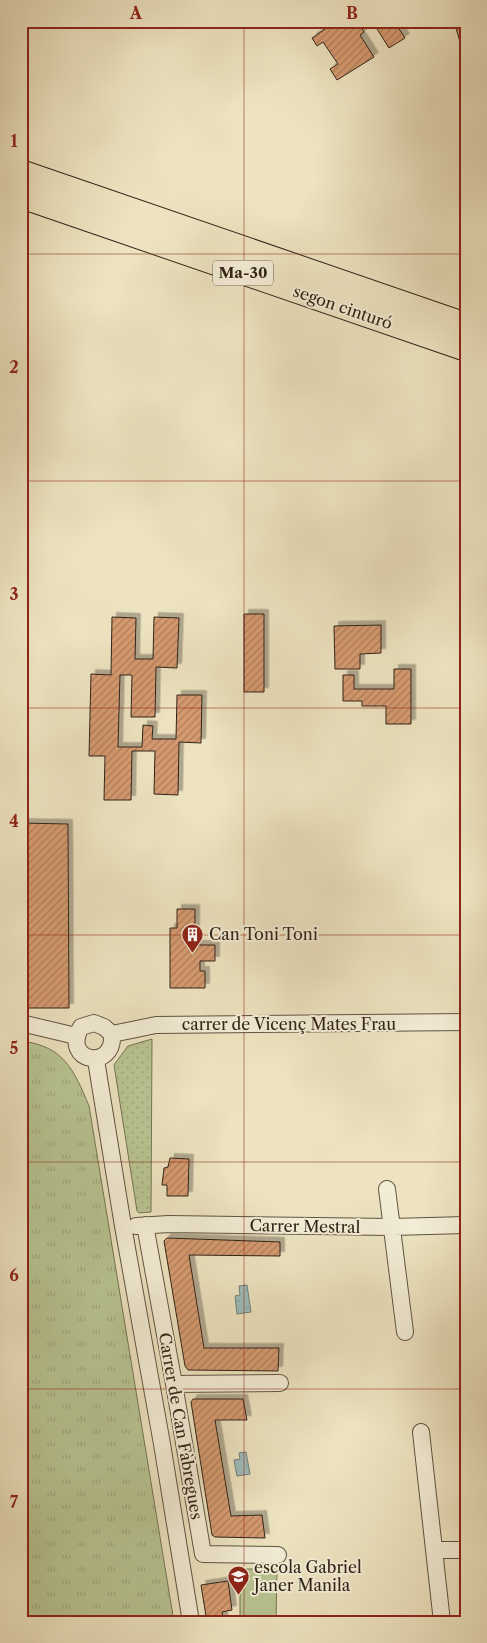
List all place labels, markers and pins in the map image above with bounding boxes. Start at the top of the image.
building icon: Can Toni Toni [181,922,205,953]
place label: Can Toni Toni [209,924,318,944]
place label: escola Gabriel Janer Manila [251,1557,362,1595]
school or university icon: escola Gabriel Janer Manila [226,1564,250,1595]

